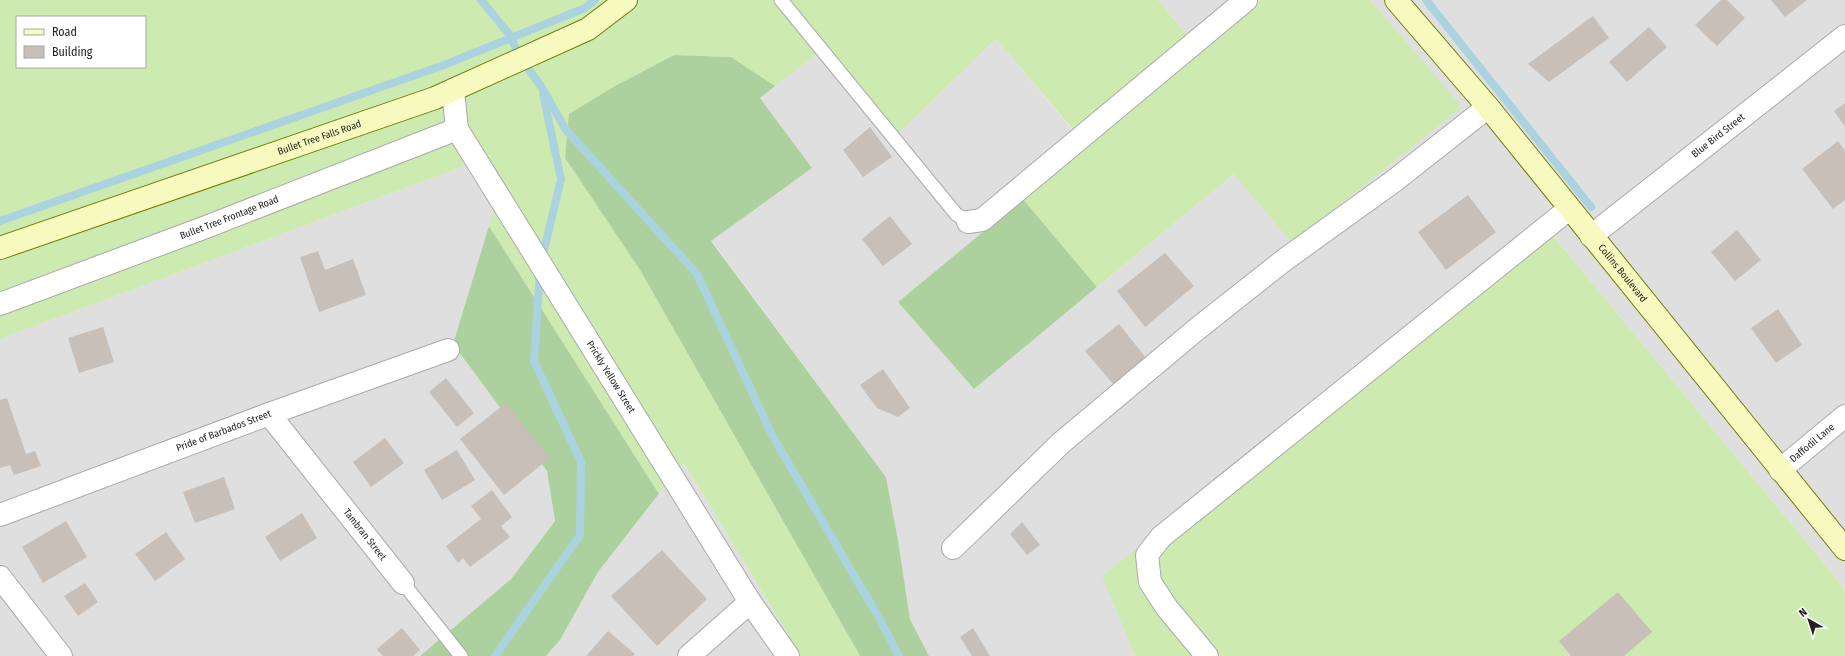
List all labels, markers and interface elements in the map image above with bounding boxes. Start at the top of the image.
legend [16,16,146,68]
text: Road [52,25,77,39]
text: Building [52,45,93,59]
street label: Blue Bird Street [1689,111,1748,160]
street label: Bullet Tree Falls Road [276,118,363,158]
street label: Bullet Tree Frontage Road [178,193,280,242]
street label: Collins Boulevard [1595,242,1649,305]
street label: Prickly Yellow Street [584,339,638,416]
street label: Pride of Barbados Street [175,407,273,454]
street label: Daffodil Lane [1788,421,1837,465]
street label: Tambran Street [341,506,389,563]
north arrow [1789,600,1829,640]
text: N [1796,605,1810,620]

